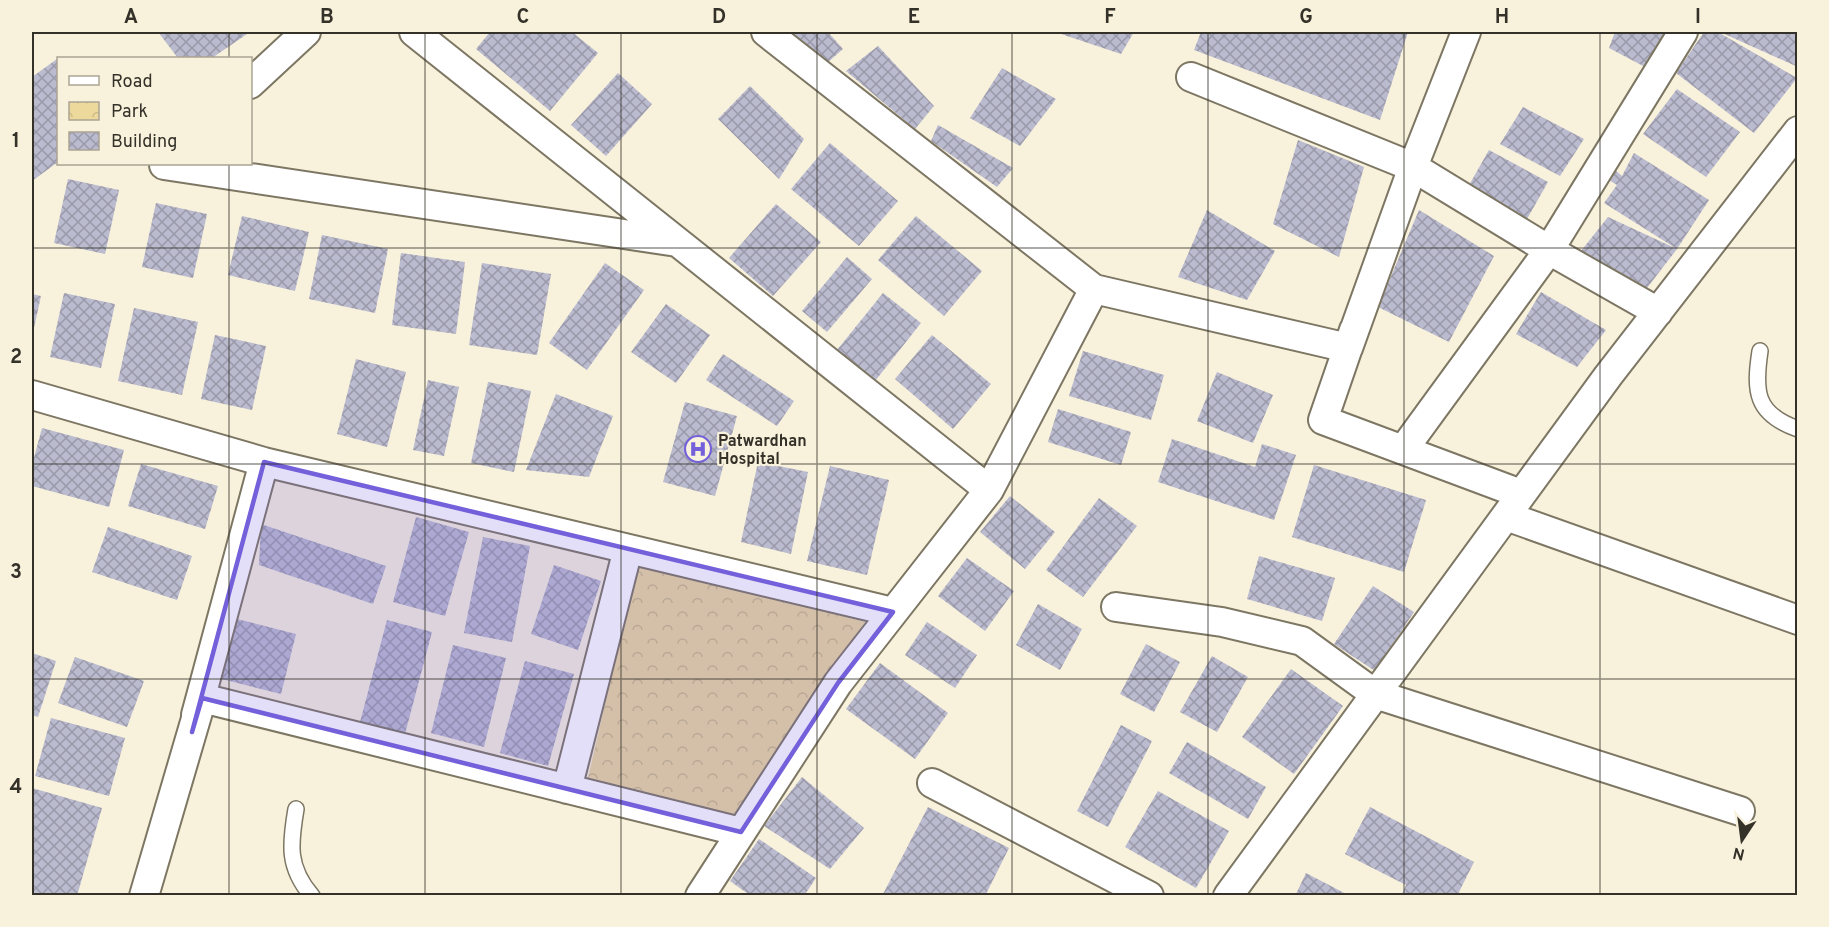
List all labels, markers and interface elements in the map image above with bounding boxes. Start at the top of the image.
text: A [124,5,138,31]
text: B [320,5,334,31]
text: C [517,5,529,31]
text: D [712,5,726,31]
text: E [908,5,920,31]
text: F [1104,5,1116,31]
text: G [1299,5,1313,31]
text: H [1495,5,1509,31]
text: I [1695,5,1701,31]
legend [57,57,252,165]
text: Road [111,71,153,94]
text: Park [111,101,148,124]
text: 1 [12,129,20,155]
text: Building [111,131,177,154]
text: 2 [10,345,22,371]
place label: Patwardhan Hospital [718,432,807,470]
hospital icon: Patwardhan Hospital [683,434,713,464]
text: 3 [10,560,22,586]
text: 4 [10,775,22,801]
north arrow [1712,810,1772,870]
text: N [1731,842,1747,864]

